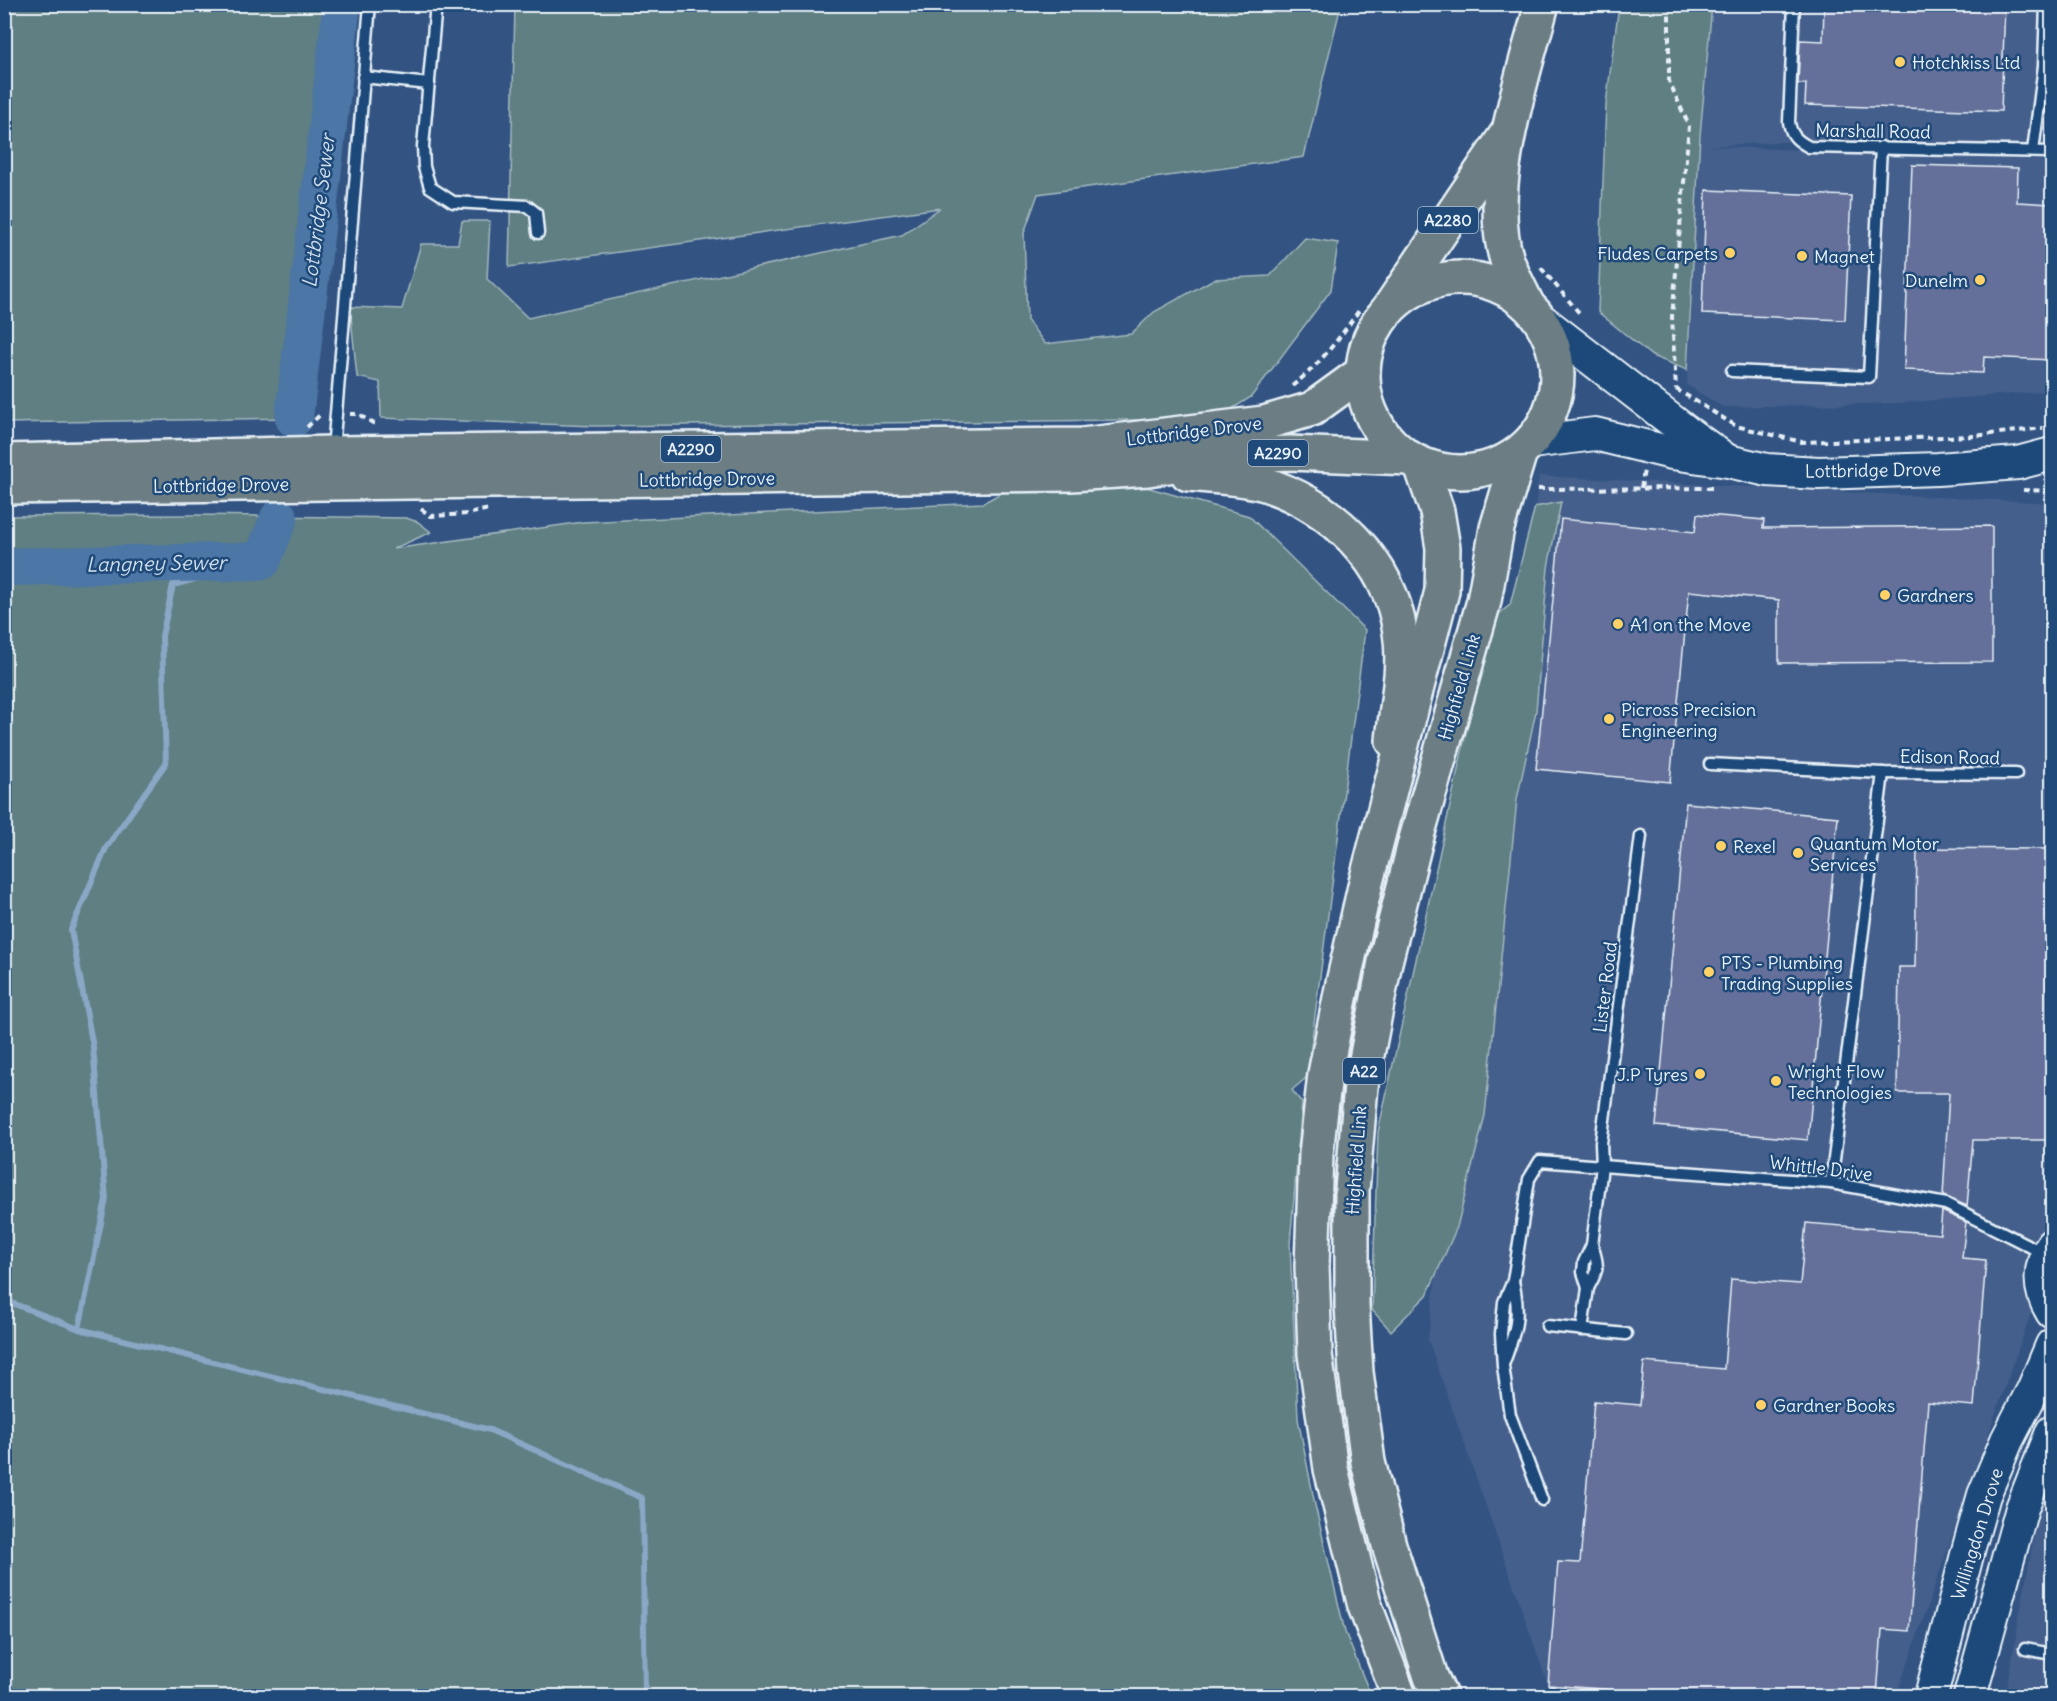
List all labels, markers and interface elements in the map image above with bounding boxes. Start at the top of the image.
place label: Hotchkiss Ltd [1912,51,2021,74]
marker: Hotchkiss Ltd [1893,55,1907,69]
street label: Marshall Road [1815,118,1931,144]
water label: Lottbridge Sewer [296,130,340,289]
road number: A2280 [1418,207,1478,233]
place label: Fludes Carpets [1597,242,1718,265]
place label: Magnet [1814,245,1875,268]
marker: Fludes Carpets [1723,246,1737,260]
marker: Magnet [1795,249,1809,263]
place label: Dunelm [1905,269,1968,292]
marker: Dunelm [1973,273,1987,287]
street label: Lottbridge Drove [1125,411,1263,451]
road number: A2290 [661,436,721,462]
road number: A2290 [1248,440,1308,466]
street label: Lottbridge Drove [1805,457,1941,483]
street label: Lottbridge Drove [639,466,775,492]
street label: Lottbridge Drove [153,472,289,498]
water label: Langney Sewer [86,549,229,577]
place label: Gardners [1897,584,1974,607]
marker: Gardners [1878,588,1892,602]
place label: A1 on the Move [1630,613,1751,636]
marker: A1 on the Move [1611,617,1625,631]
street label: Highfield Link [1433,631,1485,743]
place label: Picross Precision Engineering [1621,698,1756,742]
marker: Picross Precision Engineering [1602,712,1616,726]
street label: Edison Road [1900,745,2001,769]
place label: Quantum Motor Services [1810,832,1940,876]
place label: Rexel [1733,835,1776,858]
marker: Rexel [1714,839,1728,853]
marker: Quantum Motor Services [1791,846,1805,860]
street label: Lister Road [1588,940,1622,1034]
place label: PTS - Plumbing Trading Supplies [1721,951,1853,995]
marker: PTS - Plumbing Trading Supplies [1702,965,1716,979]
road number: A22 [1343,1058,1385,1084]
place label: Wright Flow Technologies [1788,1060,1892,1104]
place label: J.P Tyres [1617,1063,1688,1086]
marker: J.P Tyres [1693,1067,1707,1081]
marker: Wright Flow Technologies [1769,1074,1783,1088]
street label: Highfield Link [1341,1105,1371,1215]
street label: Whittle Drive [1768,1150,1874,1186]
place label: Gardner Books [1773,1394,1895,1417]
marker: Gardner Books [1754,1398,1768,1412]
street label: Willingdon Drove [1946,1465,2008,1603]

